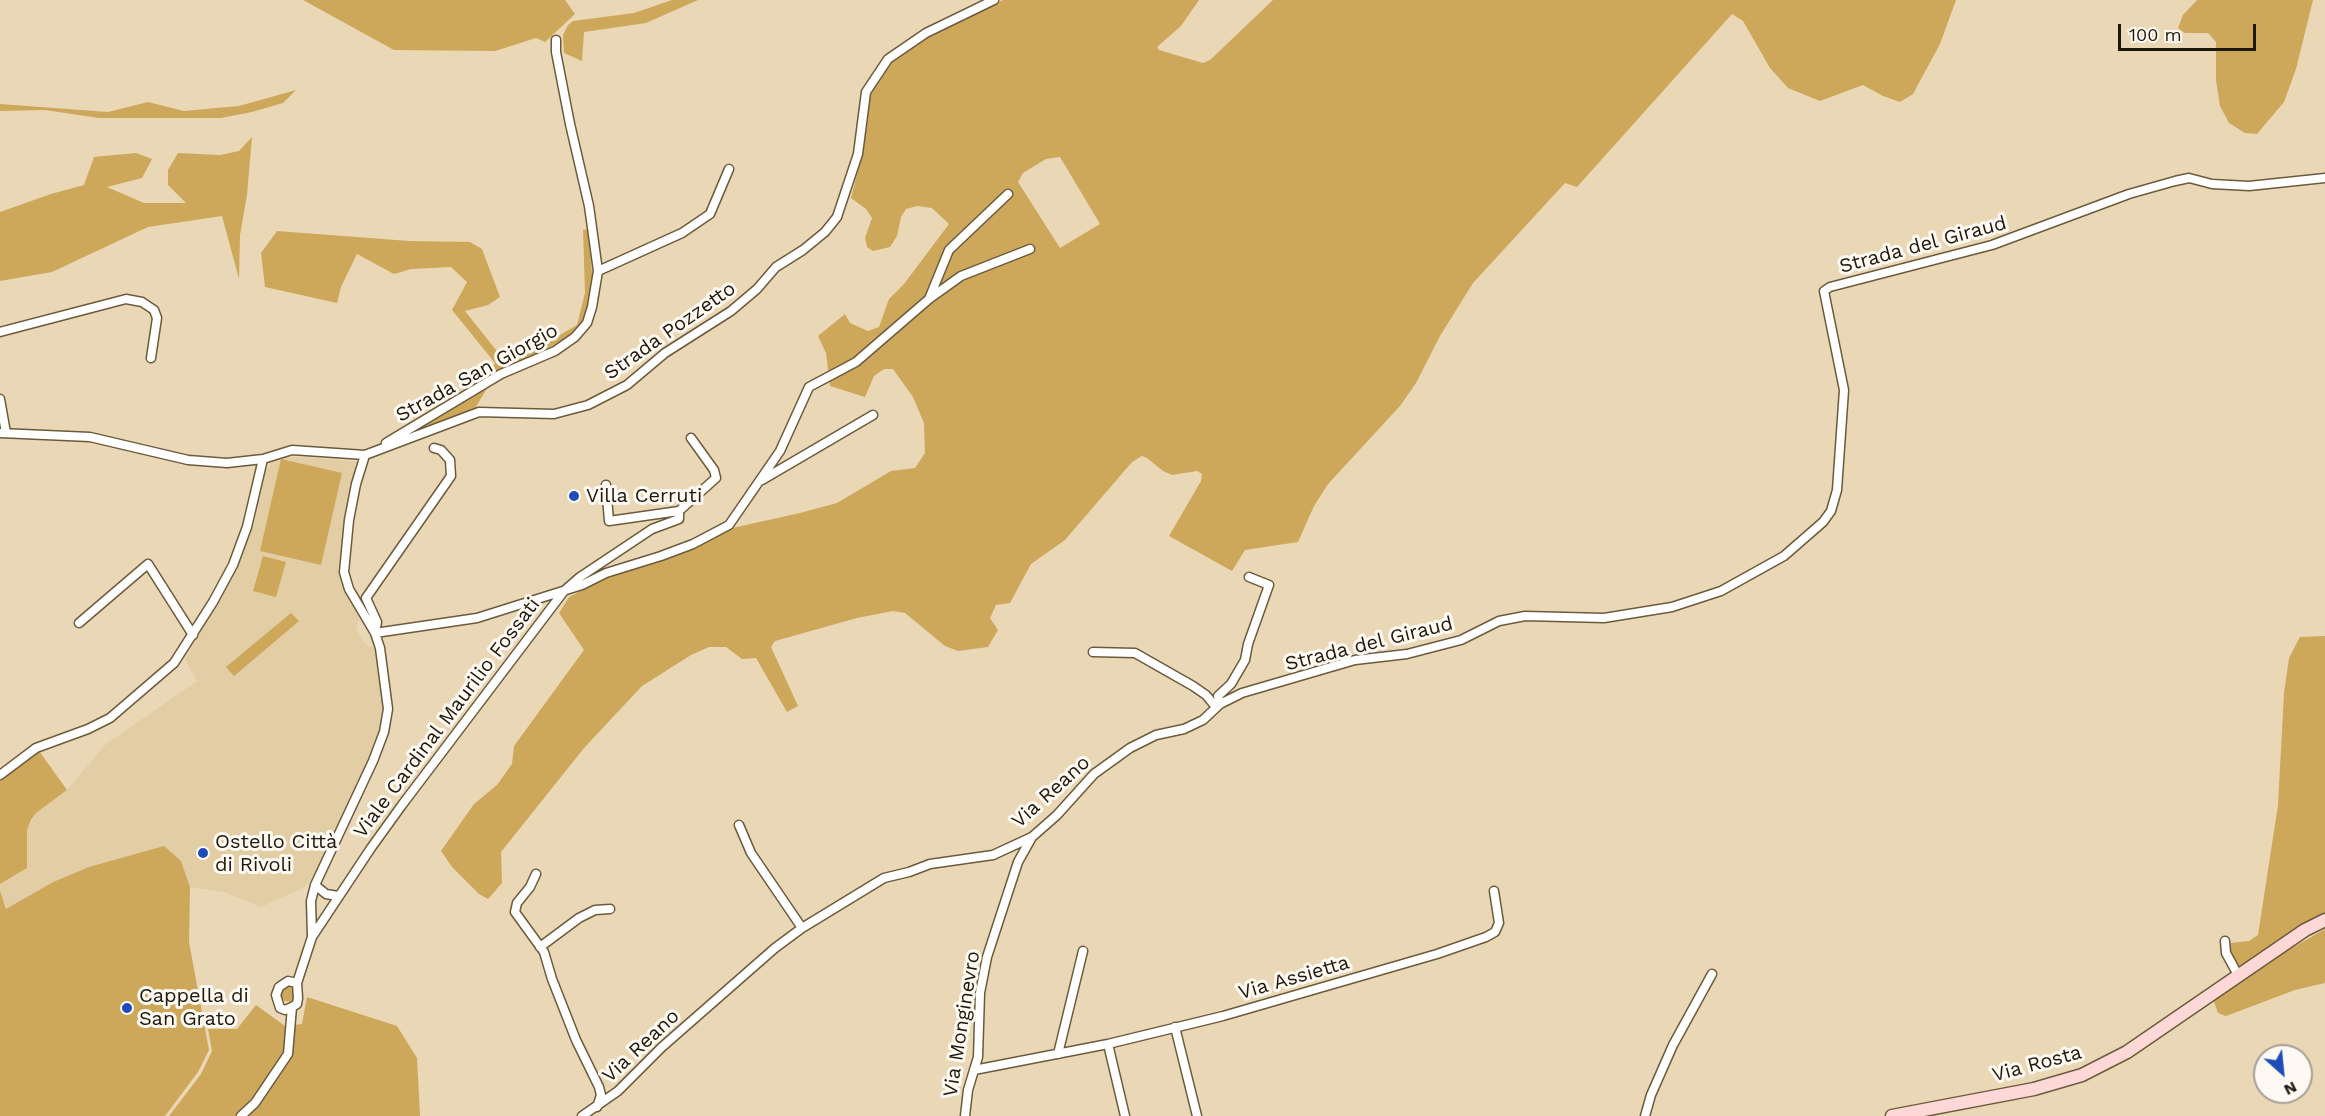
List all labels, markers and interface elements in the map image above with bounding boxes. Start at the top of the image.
scale bar [2121,12,2259,50]
text: 100 m [2129,24,2182,45]
street label: Strada del Giraud [1837,211,2009,279]
street label: Strada Pozzetto [600,277,740,385]
street label: Strada San Giorgio [392,318,562,428]
place label: Villa Cerruti [586,484,702,508]
marker: Villa Cerruti [567,489,581,503]
street label: Viale Cardinal Maurilio Fossati [349,593,545,843]
street label: Strada del Giraud [1283,612,1455,676]
street label: Via Reano [1007,751,1095,833]
place label: Ostello Città di Rivoli [215,830,337,877]
marker: Ostello Città di Rivoli [196,846,210,860]
street label: Via Monginevro [939,949,985,1099]
street label: Via Assietta [1236,951,1352,1005]
place label: Cappella di San Grato [139,984,249,1031]
marker: Cappella di San Grato [120,1001,134,1015]
street label: Via Reano [597,1004,685,1088]
street label: Via Rosta [1990,1041,2084,1087]
north arrow [2253,1044,2313,1104]
text: N [2281,1078,2300,1100]

